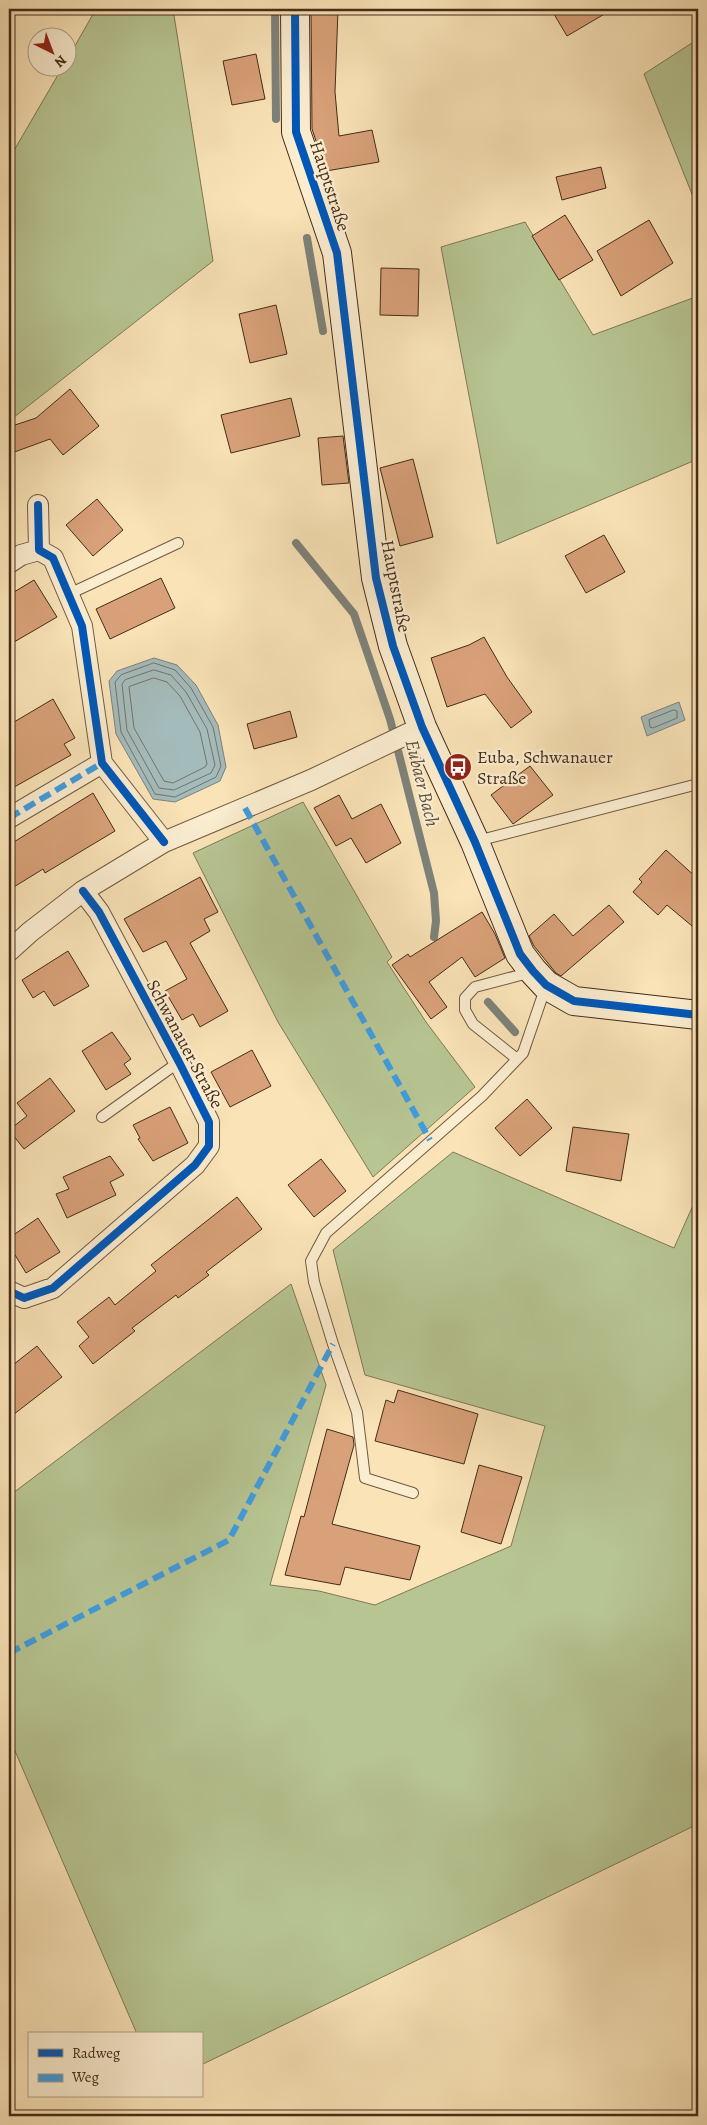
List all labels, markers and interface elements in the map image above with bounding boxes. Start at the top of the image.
north arrow [28,28,78,78]
text: N [50,51,71,72]
street label: Hauptstraße [304,138,356,234]
street label: Hauptstraße [375,538,417,634]
water label: Eubaer Bach [399,737,445,830]
place label: Euba, Schwanauer Straße [477,745,613,790]
bus stop icon: Euba, Schwanauer Straße [443,752,473,782]
street label: Schwanauer Straße [141,975,229,1113]
legend [28,2032,202,2098]
text: Radweg [72,2043,121,2063]
text: Weg [71,2067,99,2087]

